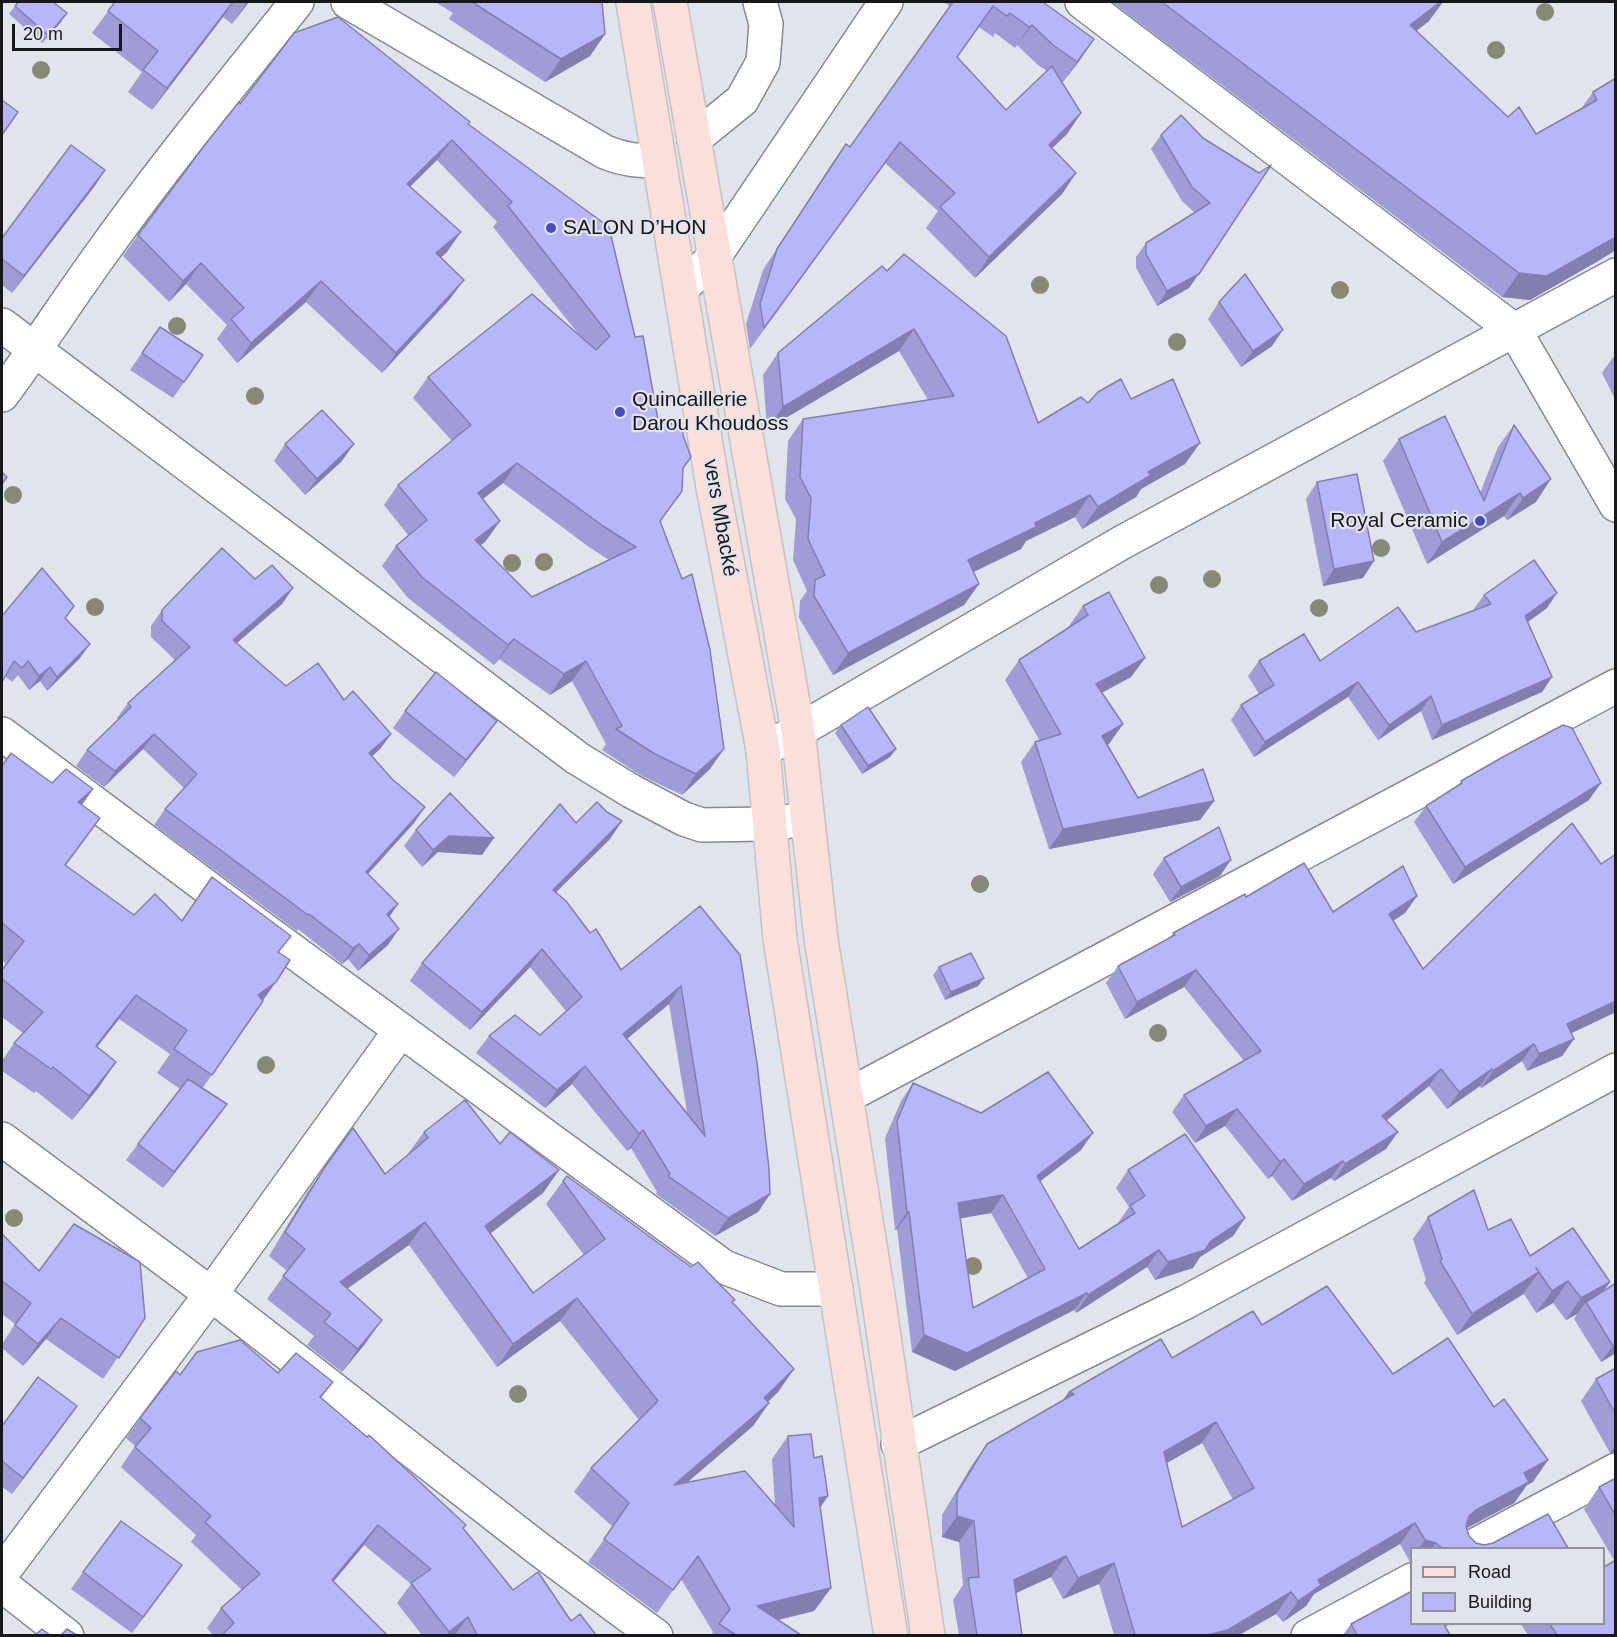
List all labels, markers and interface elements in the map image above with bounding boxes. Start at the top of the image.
scale bar [15,12,124,50]
text: 20 m [23,24,63,44]
place label: SALON D’HON [563,215,707,241]
marker: SALON D’HON [544,221,558,235]
place label: Quincaillerie Darou Khoudoss [632,387,788,437]
marker: Quincaillerie Darou Khoudoss [613,405,627,419]
street label: vers Mbacké [697,457,743,579]
place label: Royal Ceramic [1330,508,1468,534]
marker: Royal Ceramic [1473,514,1487,528]
legend [1410,1547,1605,1625]
text: Road [1468,1562,1511,1582]
text: Building [1468,1592,1532,1612]

